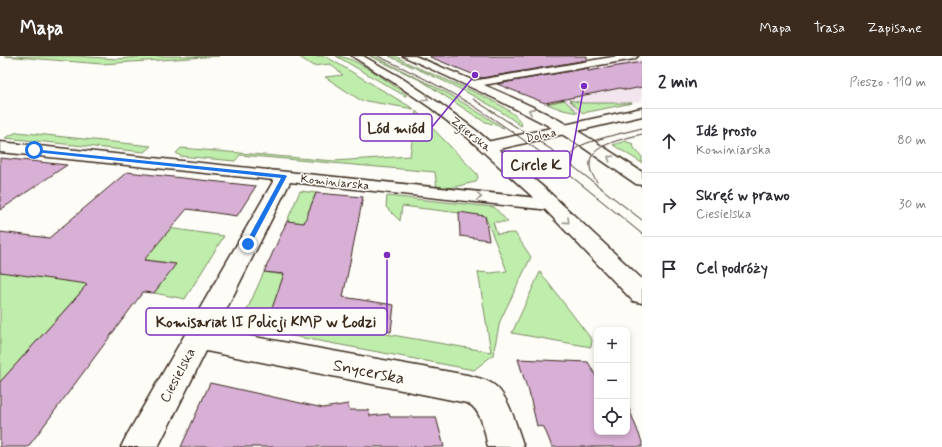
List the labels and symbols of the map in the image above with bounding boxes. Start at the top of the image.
one-way arrow [421,93,428,100]
one-way arrow [528,109,535,116]
callout: Lód miód [360,114,432,141]
street label: Zgierska [446,114,495,157]
text: Lód miód [367,119,425,139]
street label: Dolna [524,125,558,147]
route start [25,141,43,159]
callout: Circle K [502,151,570,178]
text: Circle K [510,156,563,176]
one-way arrow [607,156,614,163]
street label: Kominiarska [300,171,370,195]
one-way arrow [475,192,482,201]
one-way arrow [562,216,570,224]
route end [239,235,257,253]
callout: Komisariat II Policji KMP w Łodzi [146,308,387,335]
text: Komisariat II Policji KMP w Łodzi [156,313,376,333]
street label: Ciesielska [156,345,200,406]
street label: Snycerska [331,354,406,390]

